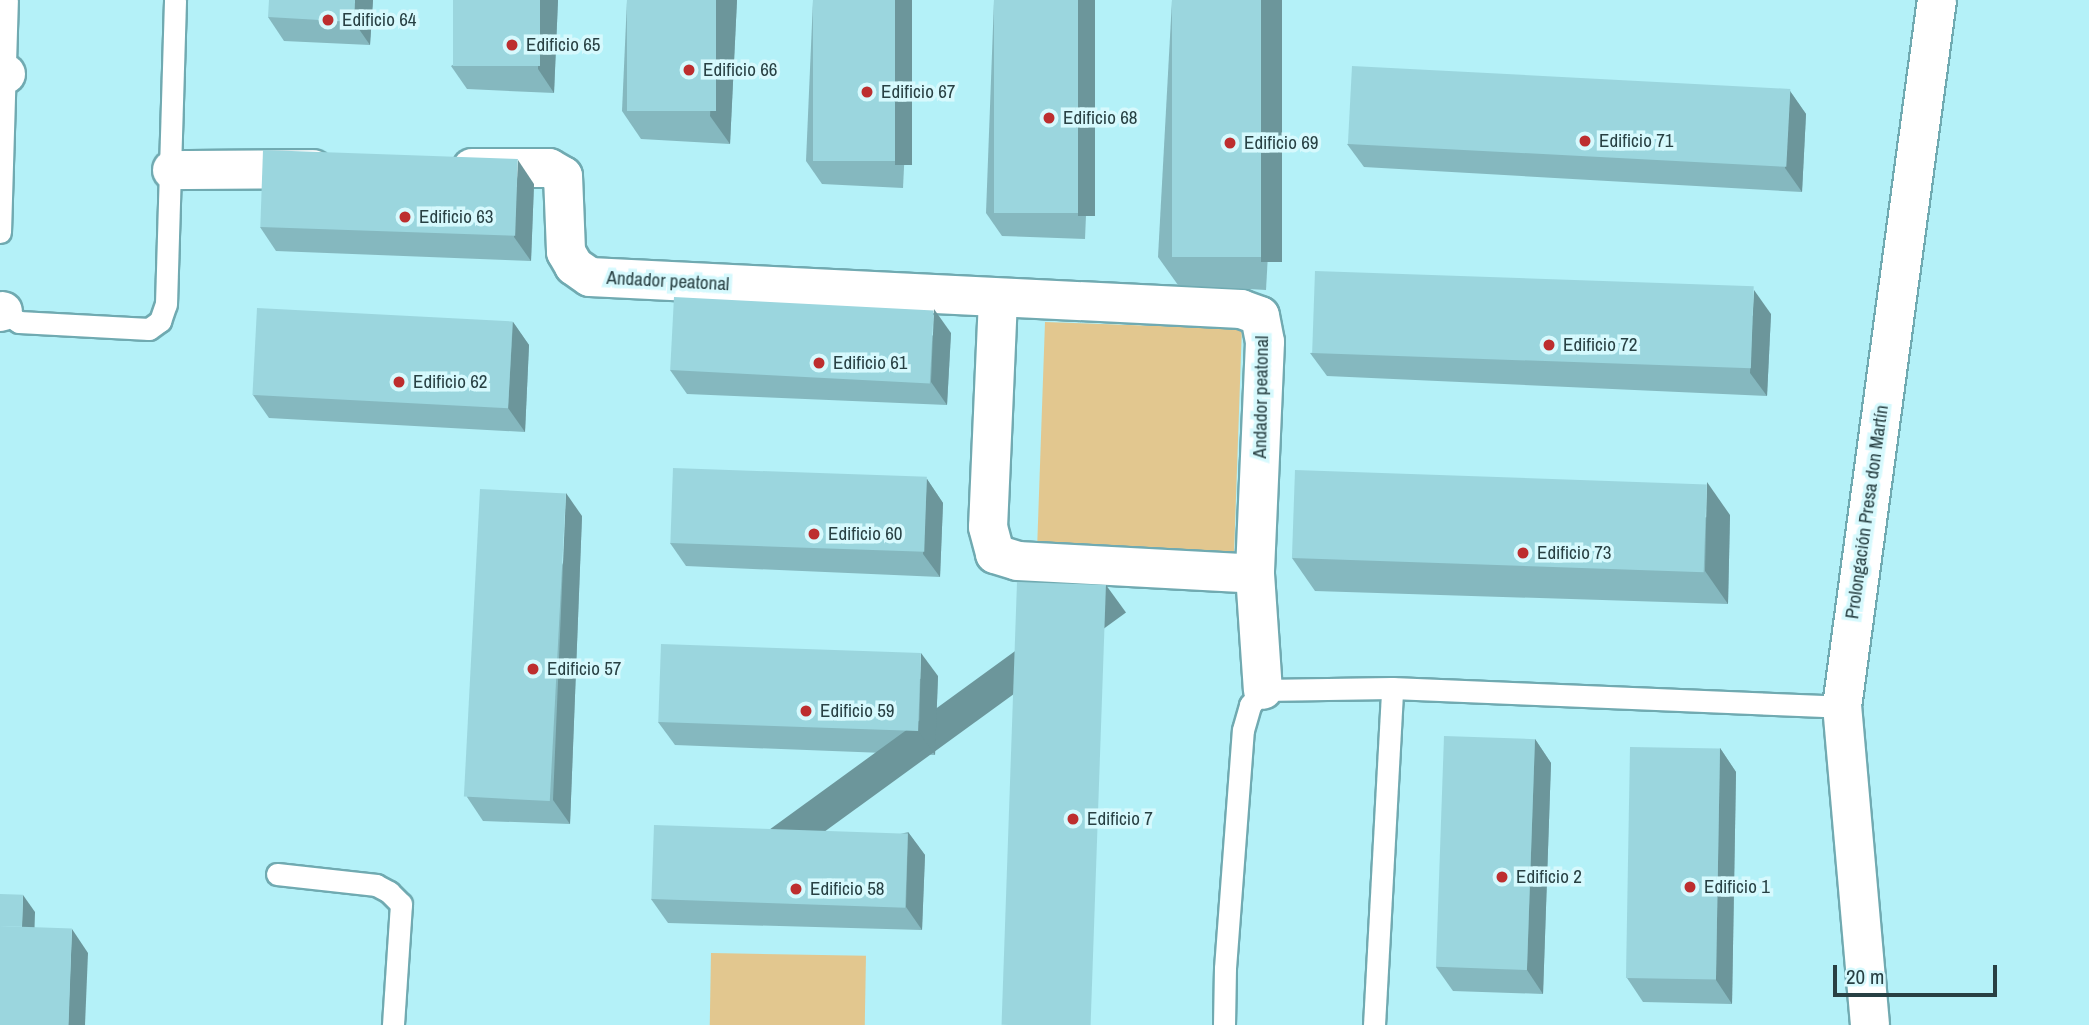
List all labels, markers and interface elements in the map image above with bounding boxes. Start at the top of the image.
place label: Edificio 64 [342,9,416,31]
marker: Edificio 64 [320,12,336,28]
place label: Edificio 65 [526,34,600,56]
marker: Edificio 65 [504,37,520,53]
place label: Edificio 66 [703,59,777,81]
marker: Edificio 66 [681,62,697,78]
place label: Edificio 67 [881,81,955,103]
marker: Edificio 67 [859,84,875,100]
place label: Edificio 68 [1063,107,1137,129]
marker: Edificio 68 [1041,110,1057,126]
place label: Edificio 71 [1599,130,1673,152]
place label: Edificio 69 [1244,132,1318,154]
marker: Edificio 71 [1577,133,1593,149]
marker: Edificio 69 [1222,135,1238,151]
place label: Edificio 63 [419,206,493,228]
marker: Edificio 63 [397,209,413,225]
street label: Andador peatonal [606,266,730,296]
place label: Edificio 72 [1563,334,1637,356]
street label: Andador peatonal [1249,335,1273,459]
marker: Edificio 72 [1541,337,1557,353]
place label: Edificio 61 [833,352,907,374]
marker: Edificio 61 [811,355,827,371]
place label: Edificio 62 [413,371,487,393]
marker: Edificio 62 [391,374,407,390]
street label: Prolongación Presa don Martín [1841,404,1893,620]
place label: Edificio 60 [828,523,902,545]
marker: Edificio 60 [806,526,822,542]
place label: Edificio 73 [1537,542,1611,564]
marker: Edificio 73 [1515,545,1531,561]
place label: Edificio 57 [547,658,621,680]
marker: Edificio 57 [525,661,541,677]
place label: Edificio 59 [820,700,894,722]
marker: Edificio 59 [798,703,814,719]
place label: Edificio 7 [1087,808,1153,830]
marker: Edificio 7 [1065,811,1081,827]
place label: Edificio 2 [1516,866,1582,888]
marker: Edificio 2 [1494,869,1510,885]
place label: Edificio 1 [1704,876,1770,898]
place label: Edificio 58 [810,878,884,900]
marker: Edificio 1 [1682,879,1698,895]
marker: Edificio 58 [788,881,804,897]
scale bar [1837,951,2002,995]
text: 20 m [1846,962,1884,991]

